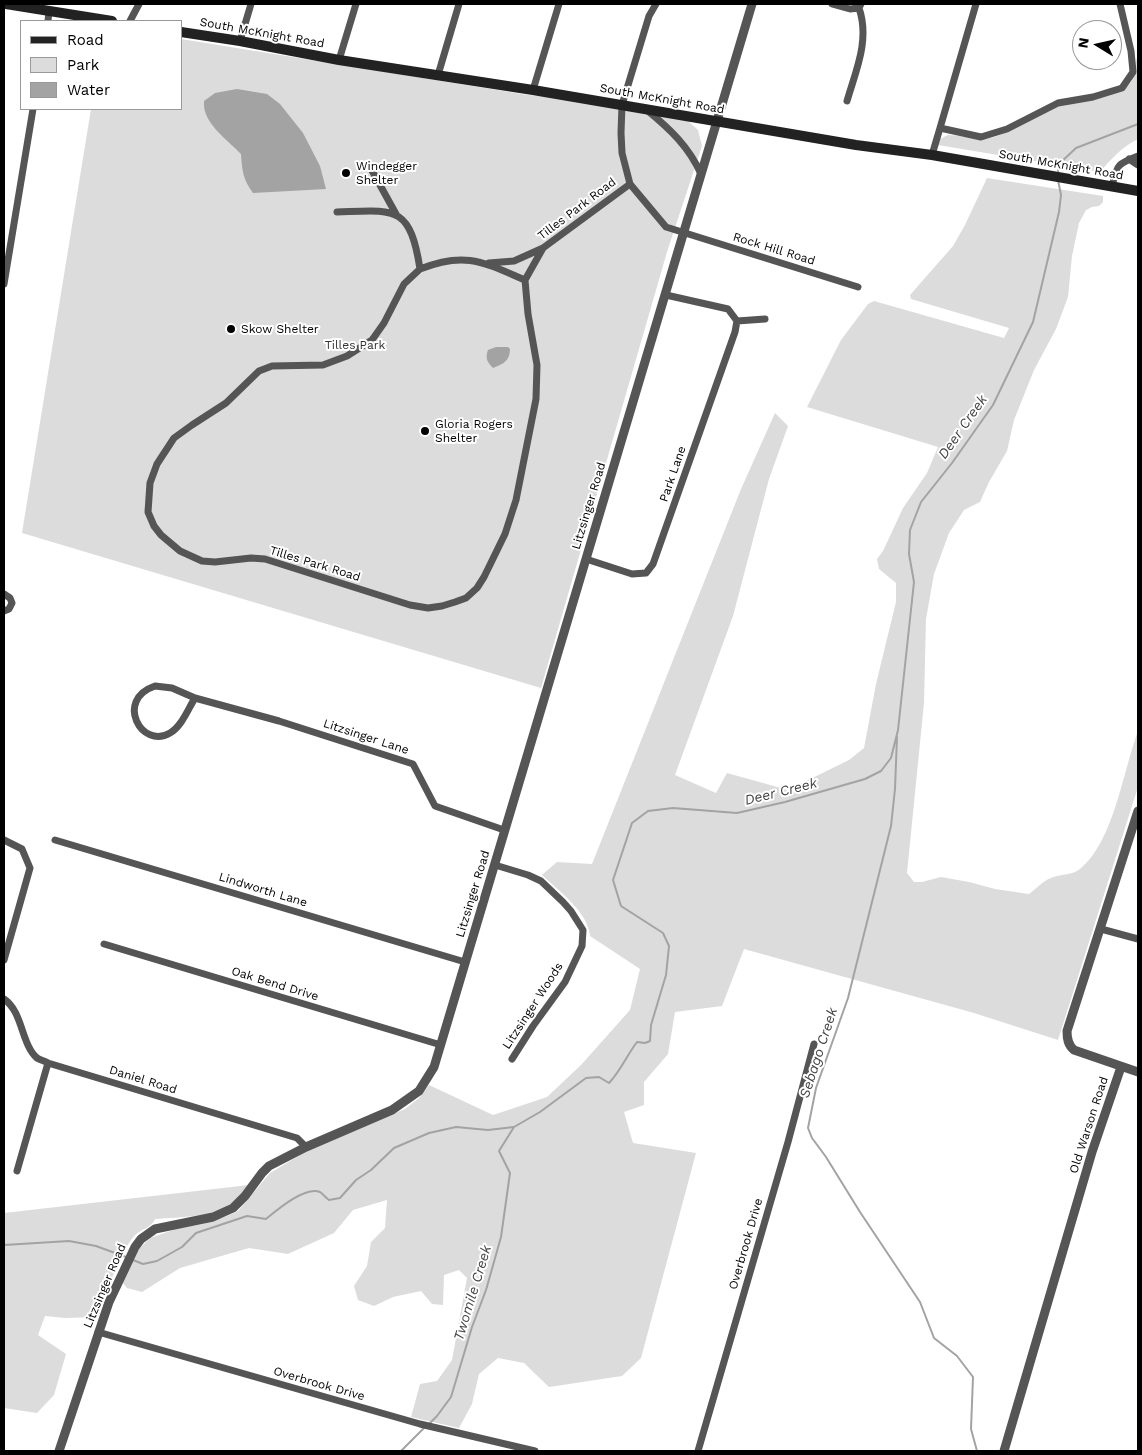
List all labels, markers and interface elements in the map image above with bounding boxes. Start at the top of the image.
street label: South McKnight Road [199,15,325,51]
legend [20,20,182,110]
north arrow [1072,20,1122,70]
text: Road [67,31,104,49]
text: N [1074,36,1092,49]
text: Park [67,56,99,74]
text: Water [67,81,110,99]
street label: South McKnight Road [599,81,725,117]
street label: South McKnight Road [998,147,1124,183]
place label: Windegger Shelter [356,159,417,187]
marker: Windegger Shelter [340,167,352,179]
street label: Tilles Park Road [535,175,619,243]
street label: Rock Hill Road [731,230,817,268]
place label: Skow Shelter [241,322,319,336]
marker: Skow Shelter [225,323,237,335]
park label: Tilles Park [325,338,385,352]
water label: Deer Creek [935,392,991,462]
place label: Gloria Rogers Shelter [435,417,513,445]
marker: Gloria Rogers Shelter [419,425,431,437]
street label: Park Lane [657,444,689,504]
street label: Litzsinger Road [569,461,609,551]
street label: Tilles Park Road [268,543,362,585]
street label: Litzsinger Lane [321,716,411,758]
water label: Deer Creek [743,775,819,809]
street label: Litzsinger Road [453,849,493,939]
street label: Lindworth Lane [217,870,309,910]
street label: Litzsinger Woods [500,960,566,1052]
street label: Oak Bend Drive [230,964,320,1004]
water label: Sebago Creek [796,1006,842,1100]
street label: Daniel Road [107,1063,179,1097]
street label: Old Warson Road [1067,1075,1111,1175]
street label: Overbrook Drive [726,1197,766,1291]
street label: Litzsinger Road [81,1242,129,1330]
water label: Twomile Creek [451,1243,495,1343]
street label: Overbrook Drive [272,1364,366,1404]

